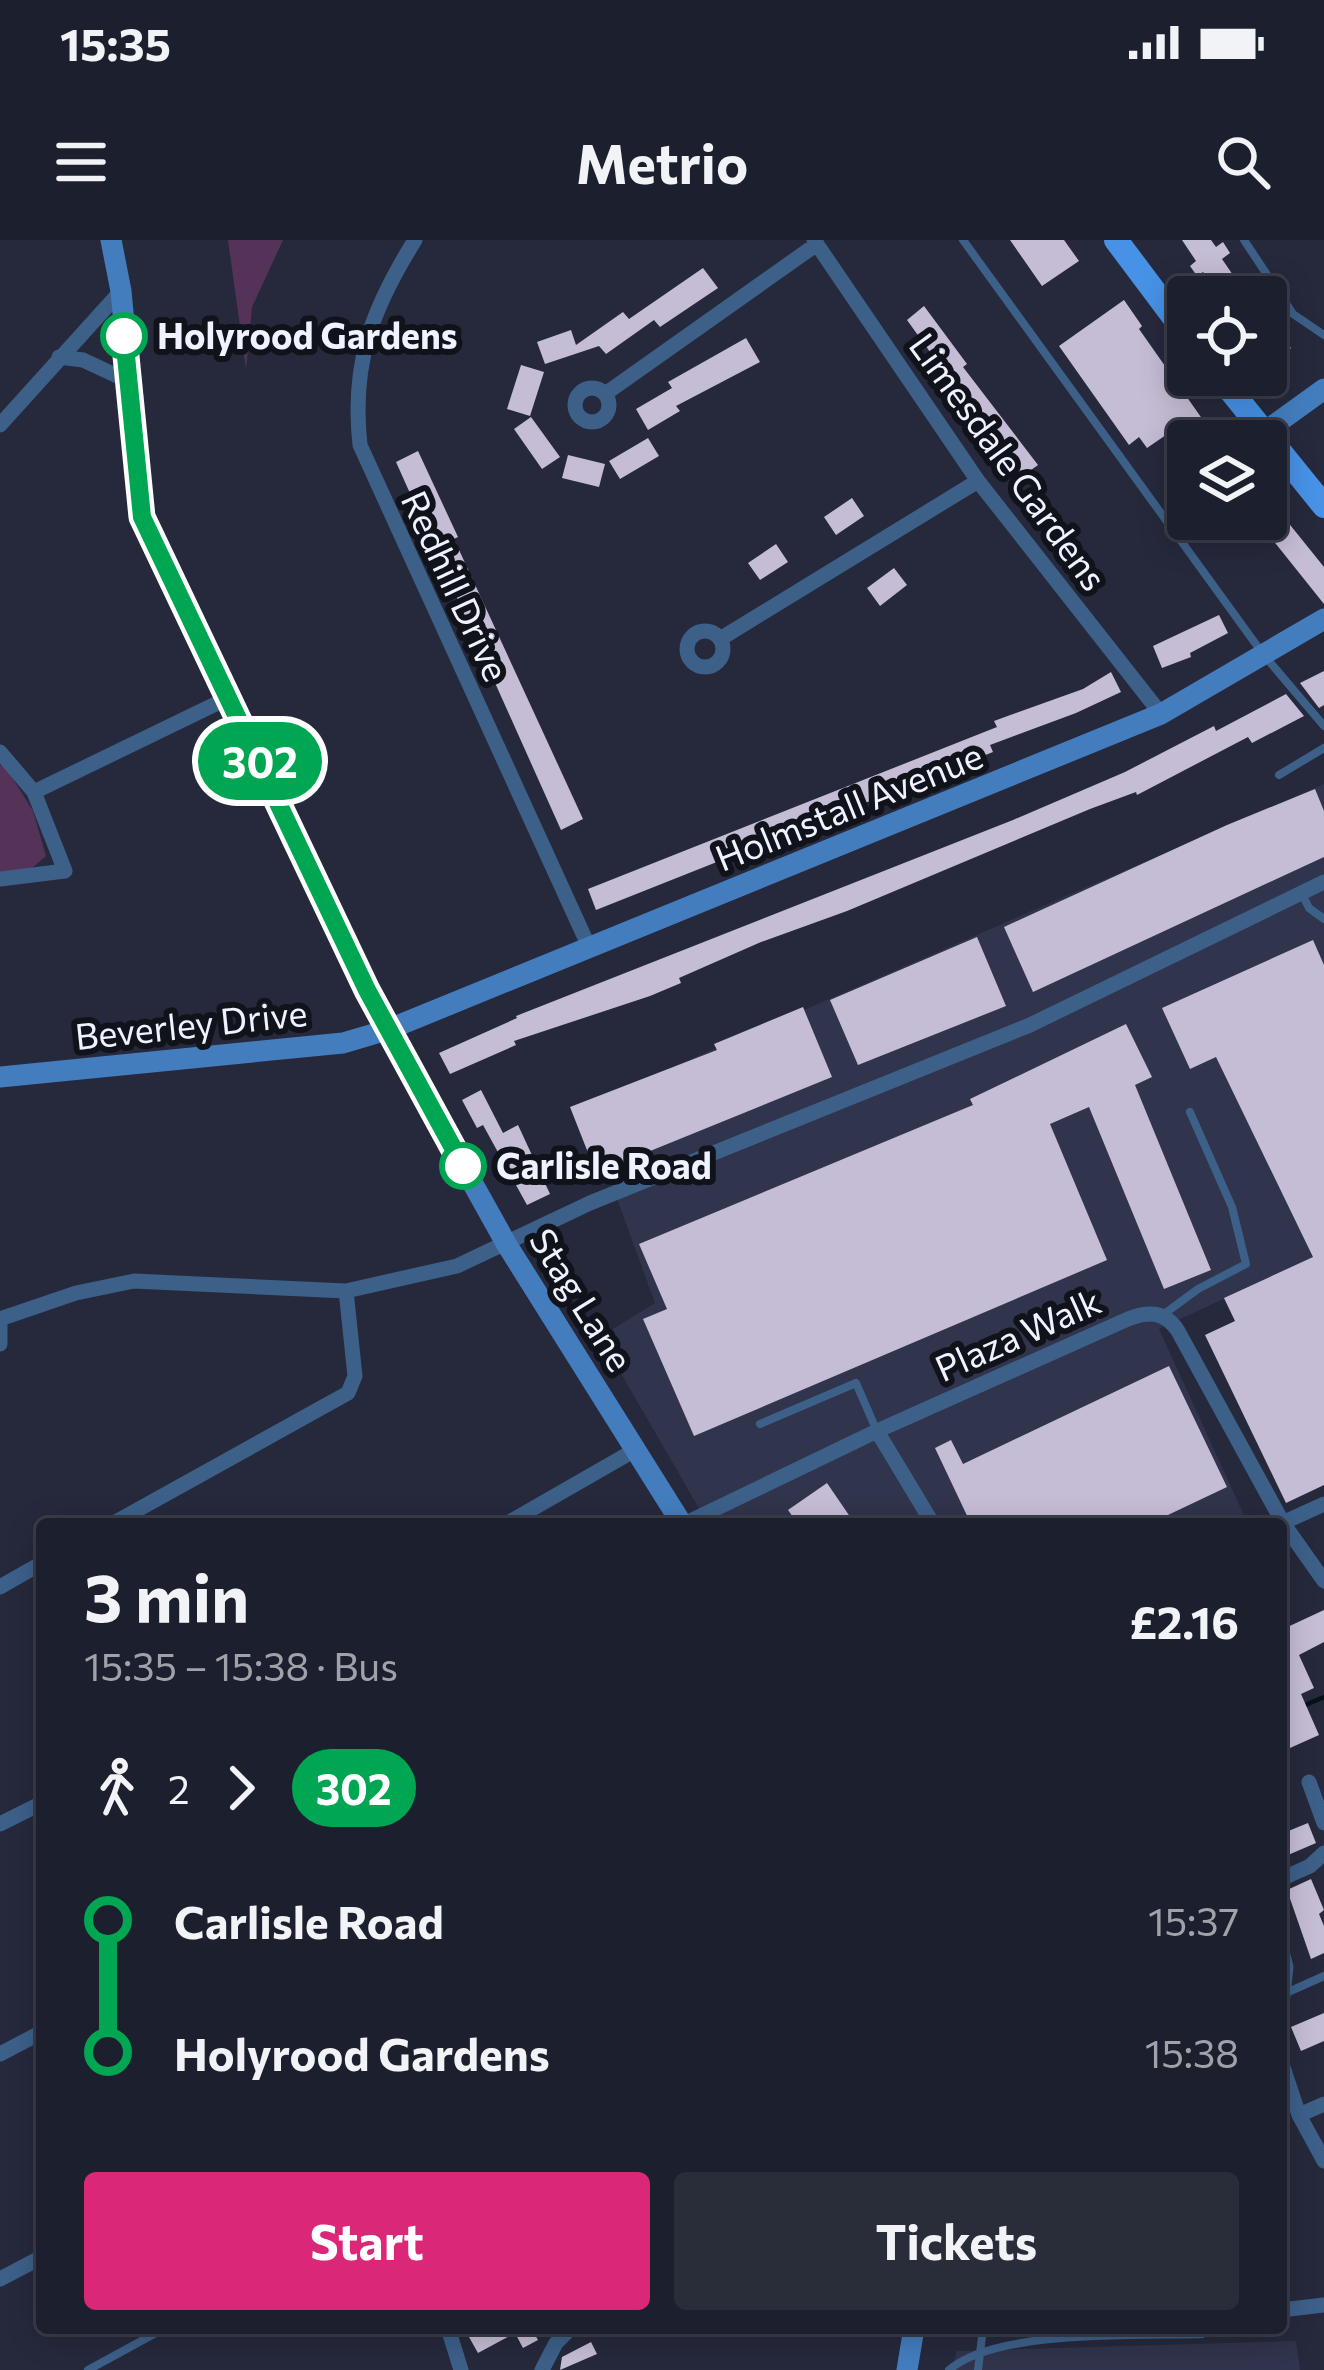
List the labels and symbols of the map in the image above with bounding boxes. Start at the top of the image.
place label: Holyrood Gardens [157,312,458,356]
marker: Holyrood Gardens [102,314,146,358]
street label: Limesdale Gardens [902,324,1118,598]
street label: Redhill Drive [394,483,520,687]
line badge: 302 [191,722,329,800]
street label: Holmstall Avenue [708,732,988,879]
street label: Beverley Drive [73,989,309,1057]
place label: Carlisle Road [496,1142,712,1186]
marker: Carlisle Road [441,1144,485,1188]
street label: Stag Lane [522,1220,644,1378]
street label: Plaza Walk [928,1277,1107,1389]

